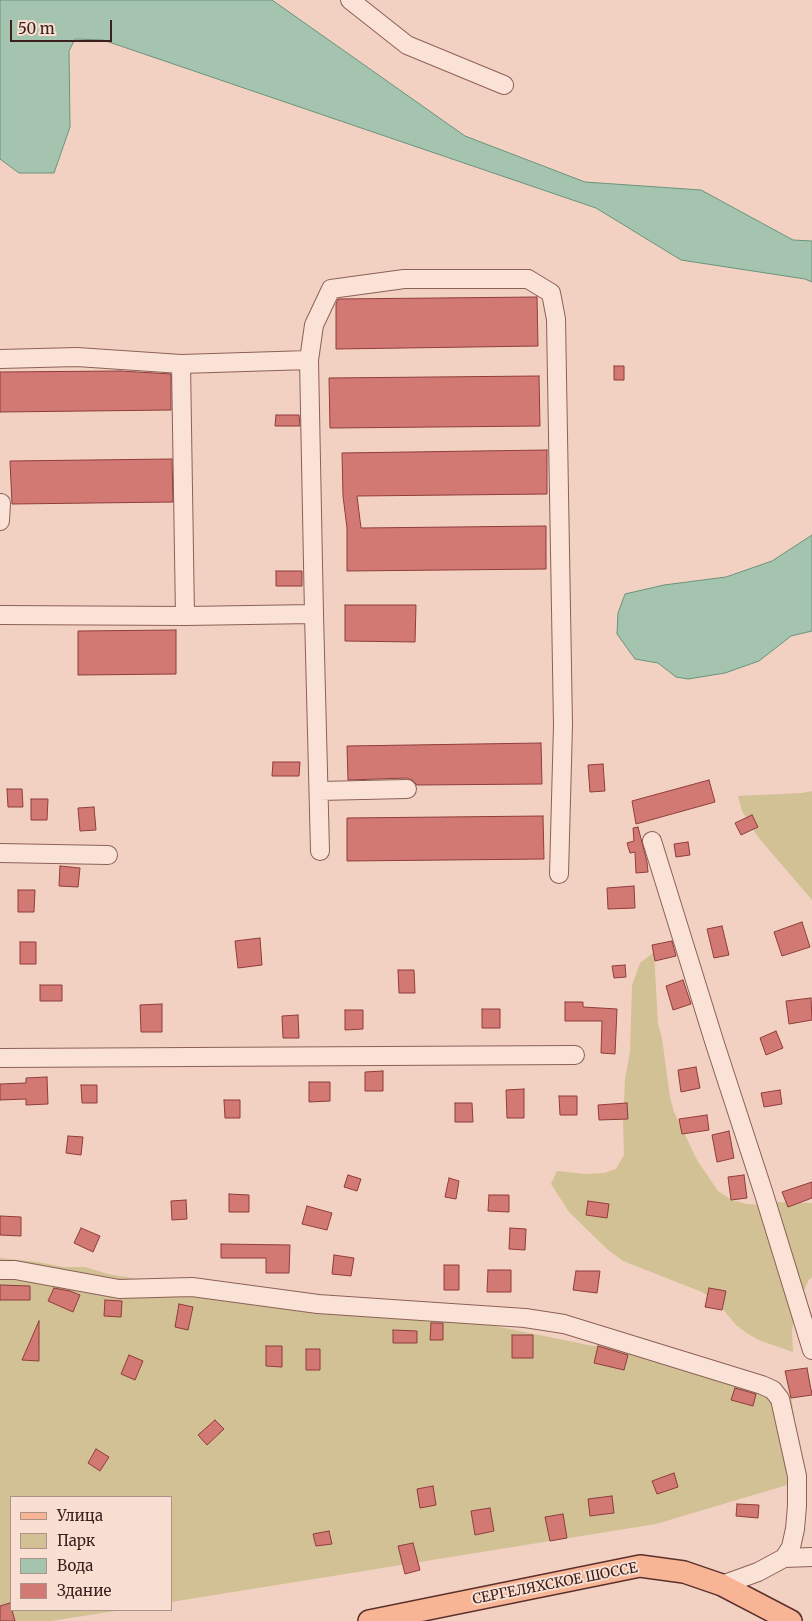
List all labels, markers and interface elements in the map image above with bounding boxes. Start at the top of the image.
scale bar [12,10,115,42]
text: 50 m [18,19,55,38]
legend [10,1496,172,1611]
text: Улица [57,1506,103,1525]
text: Парк [57,1531,95,1550]
text: Вода [57,1556,93,1575]
street label: СЕРГЕЛЯХСКОЕ ШОССЕ [471,1560,639,1608]
text: Здание [57,1581,111,1600]

